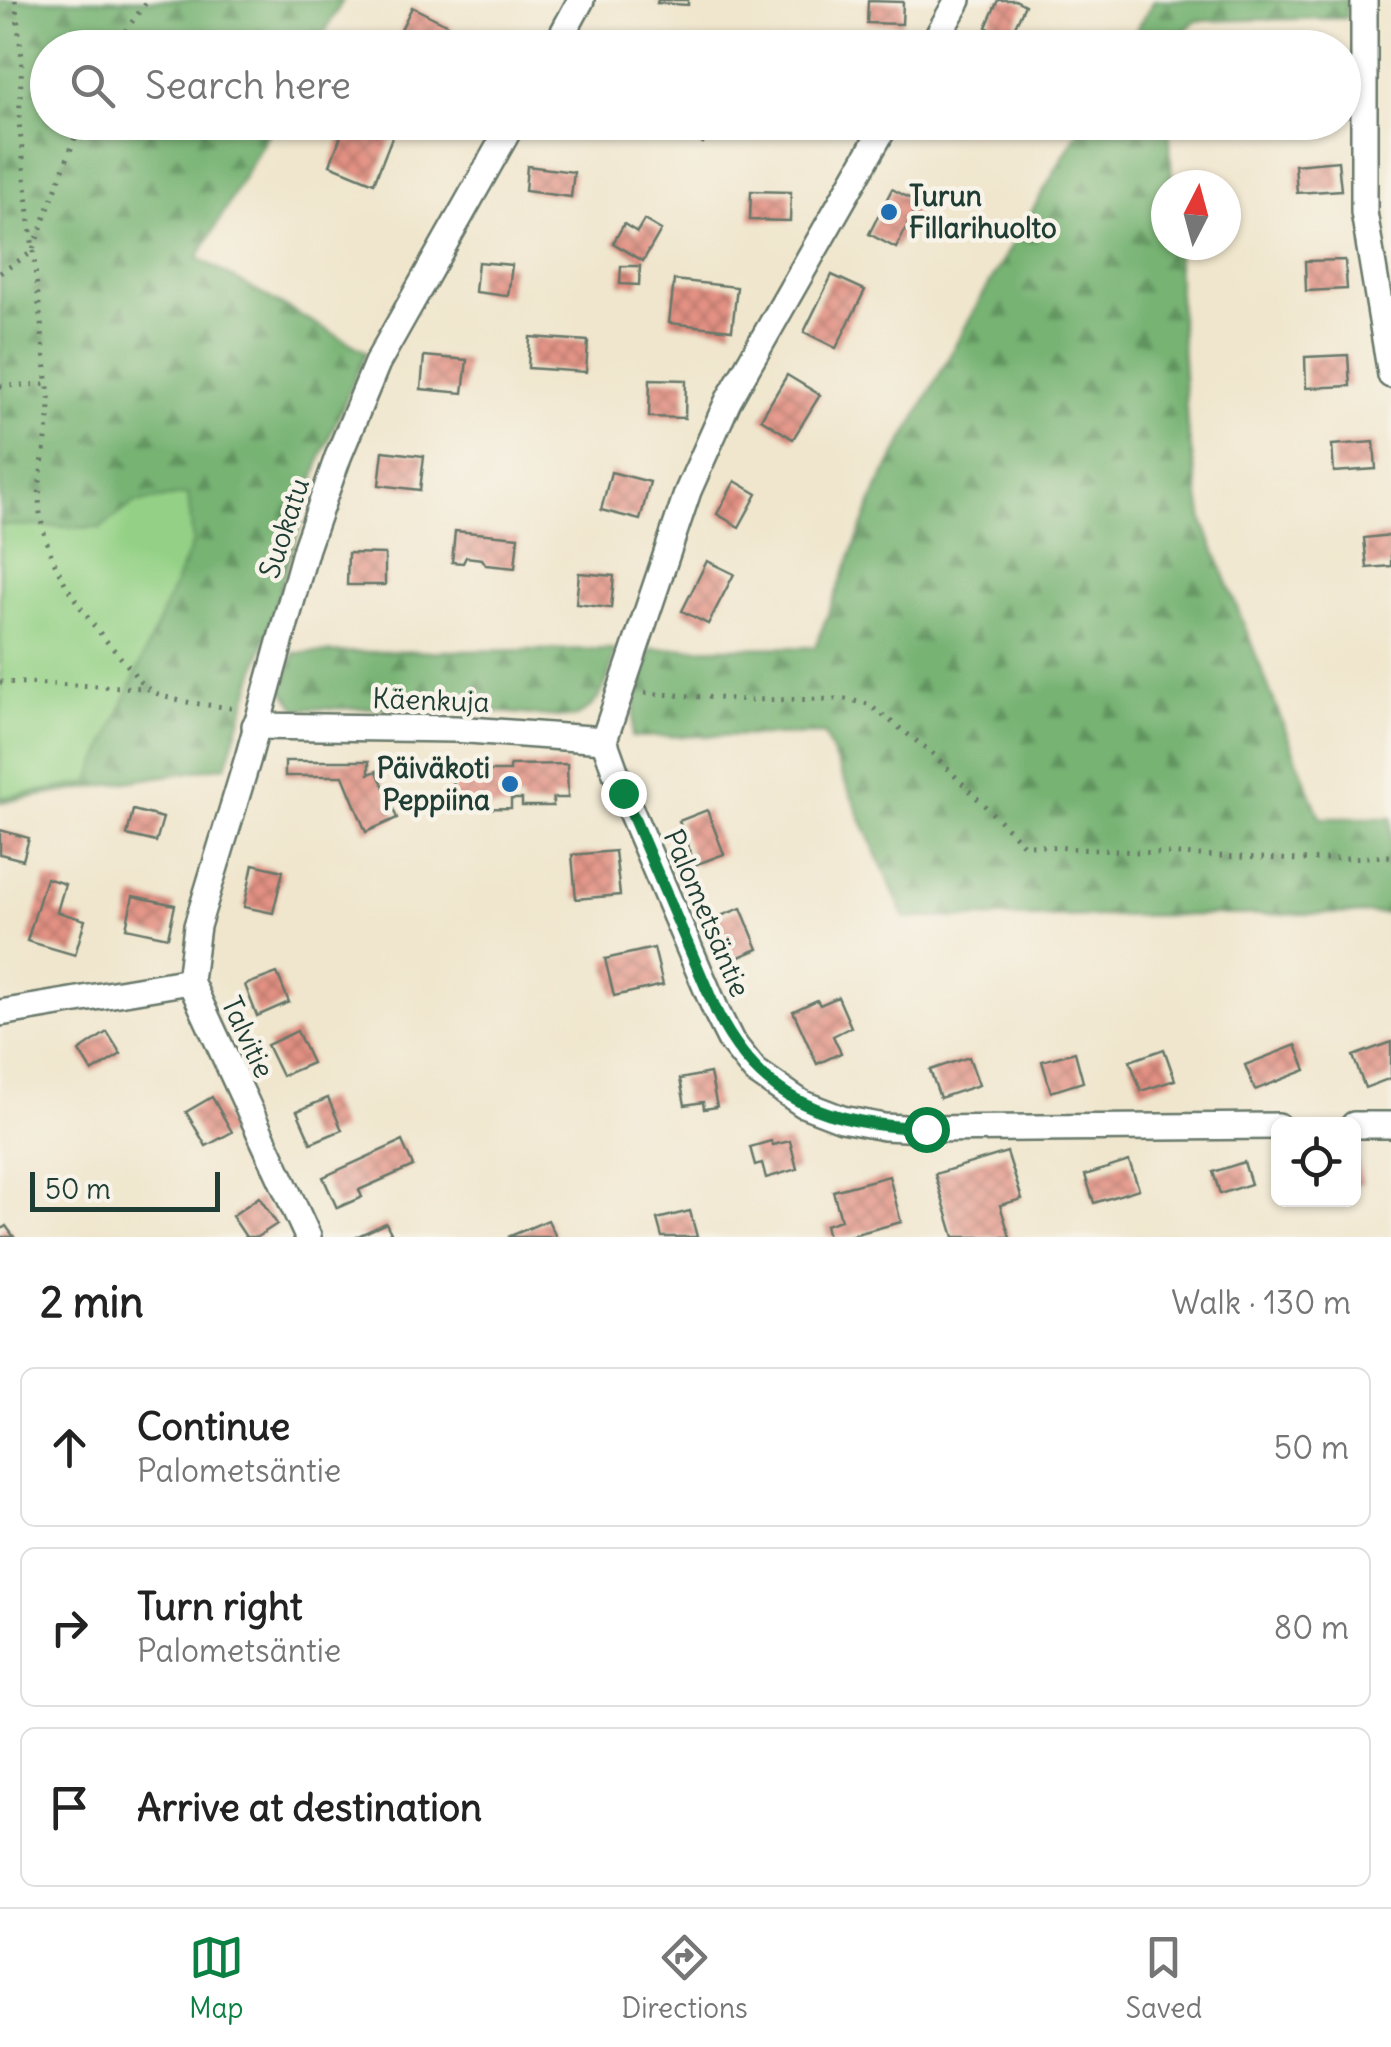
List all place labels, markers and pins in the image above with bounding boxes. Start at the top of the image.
place label: Turun Fillarihuolto [909,178,1057,246]
marker: Turun Fillarihuolto [878,201,900,223]
place label: Päiväkoti Peppiina [377,750,490,818]
marker: Päiväkoti Peppiina [499,773,521,795]

